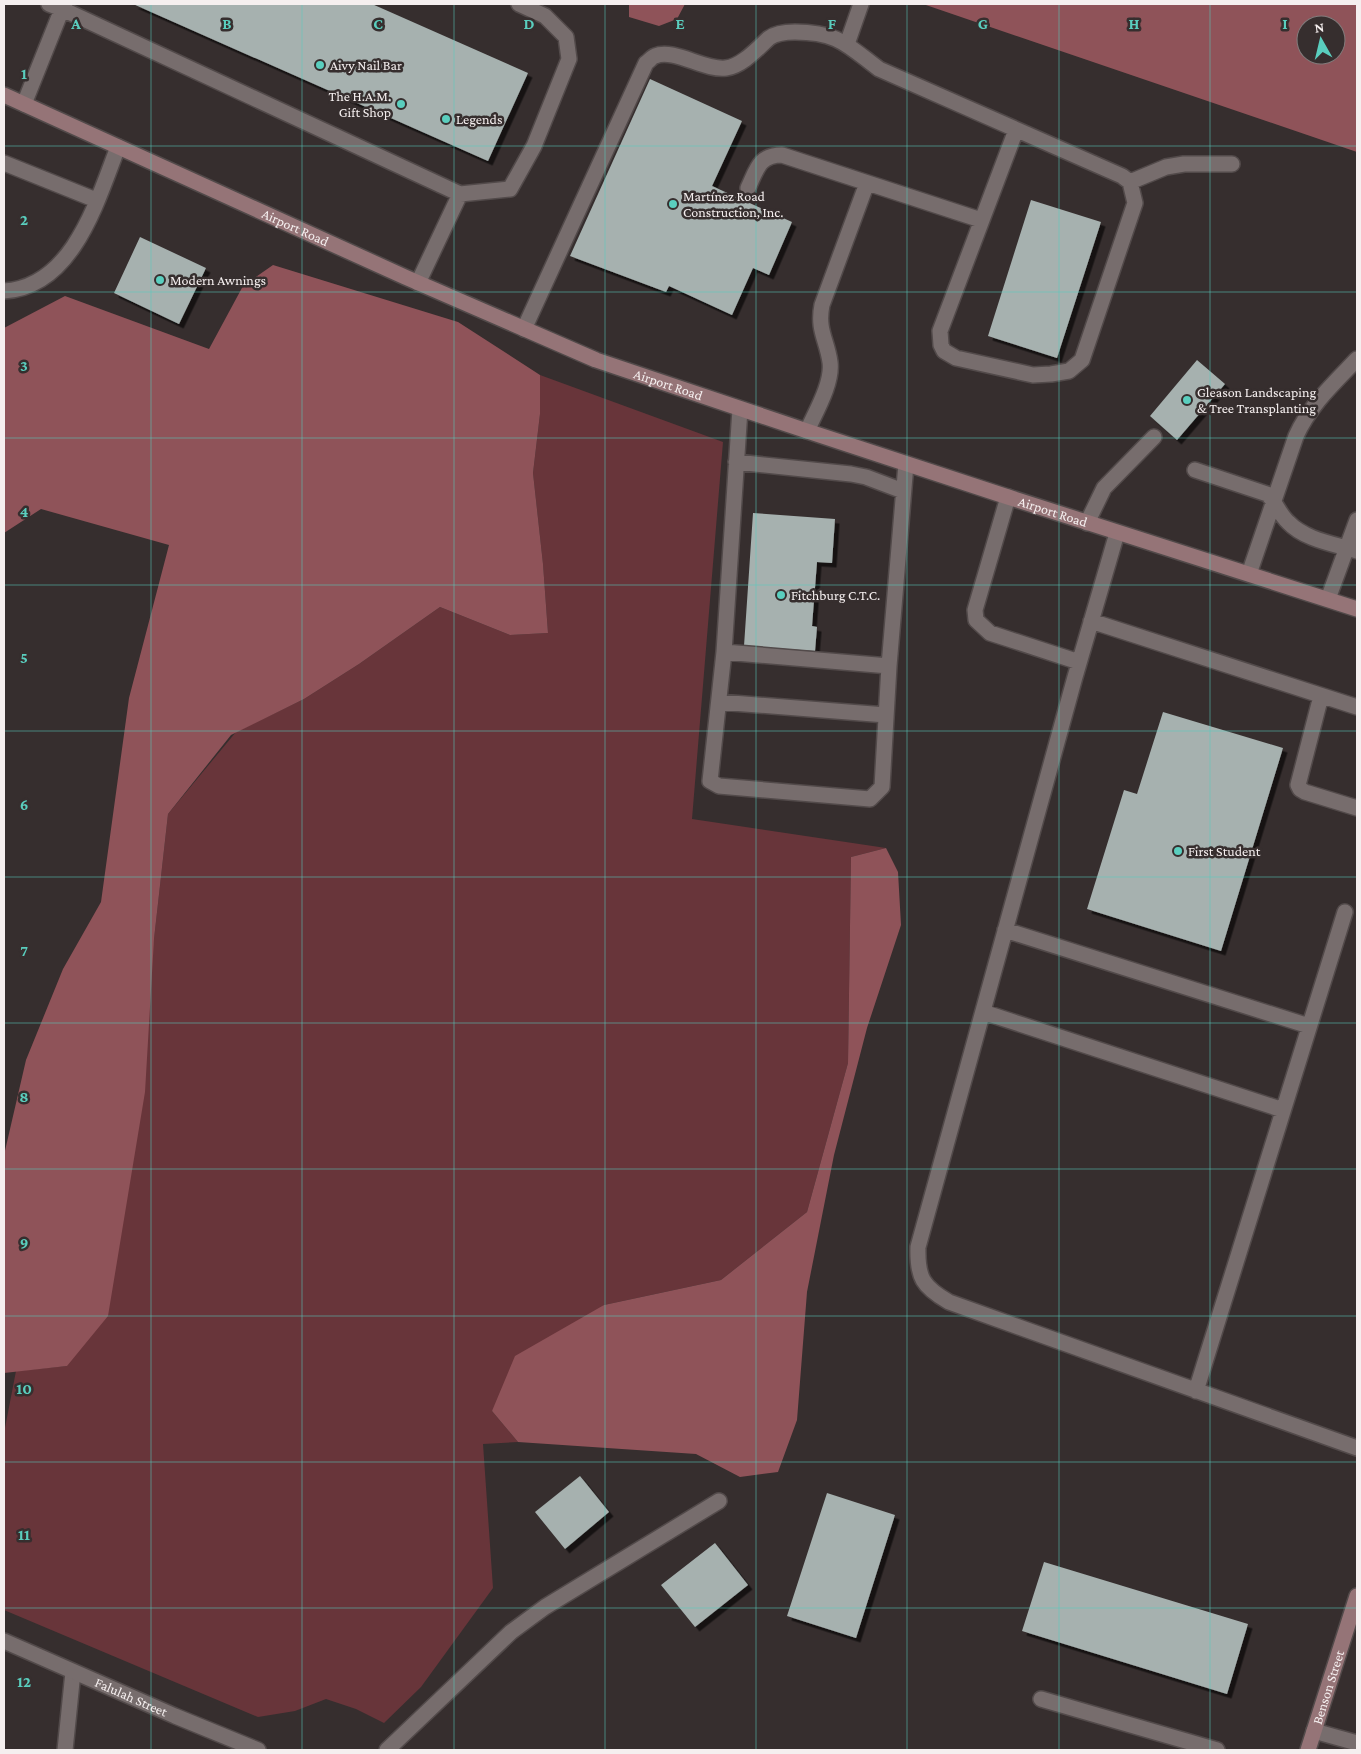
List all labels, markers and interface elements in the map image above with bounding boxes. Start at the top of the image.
text: A [70,15,81,32]
text: B [222,15,232,32]
text: C [373,15,383,32]
text: D [523,15,535,32]
text: E [675,15,685,32]
text: F [828,15,837,32]
text: G [978,15,988,32]
text: H [1129,15,1140,32]
text: I [1282,15,1288,32]
north arrow [1296,15,1346,65]
text: N [1313,18,1325,36]
place label: Aivy Nail Bar [330,57,402,73]
marker: Aivy Nail Bar [314,59,326,71]
text: 1 [21,65,27,82]
place label: The H.A.M. Gift Shop [329,88,391,120]
marker: The H.A.M. Gift Shop [395,98,407,110]
place label: Legends [456,111,502,127]
marker: Legends [440,113,452,125]
place label: Martínez Road Construction, Inc. [683,188,783,220]
marker: Martínez Road Construction, Inc. [667,198,679,210]
street label: Airport Road [259,205,332,250]
text: 2 [20,211,28,228]
place label: Modern Awnings [170,272,266,288]
marker: Modern Awnings [154,274,166,286]
text: 3 [20,357,28,374]
street label: Airport Road [632,365,705,404]
place label: Gleason Landscaping & Tree Transplanting [1197,384,1316,416]
marker: Gleason Landscaping & Tree Transplanting [1181,394,1193,406]
street label: Airport Road [1016,493,1090,530]
text: 4 [20,503,29,520]
place label: Fitchburg C.T.C. [791,587,880,603]
marker: Fitchburg C.T.C. [775,589,787,601]
text: 5 [20,649,28,666]
text: 6 [20,796,28,813]
place label: First Student [1188,843,1261,859]
marker: First Student [1172,845,1184,857]
text: 7 [20,942,28,959]
text: 8 [19,1088,29,1105]
text: 9 [20,1234,28,1251]
text: 10 [16,1380,32,1397]
text: 11 [18,1526,30,1543]
street label: Benson Street [1309,1648,1347,1726]
text: 12 [17,1673,31,1690]
street label: Falulah Street [93,1674,170,1720]

